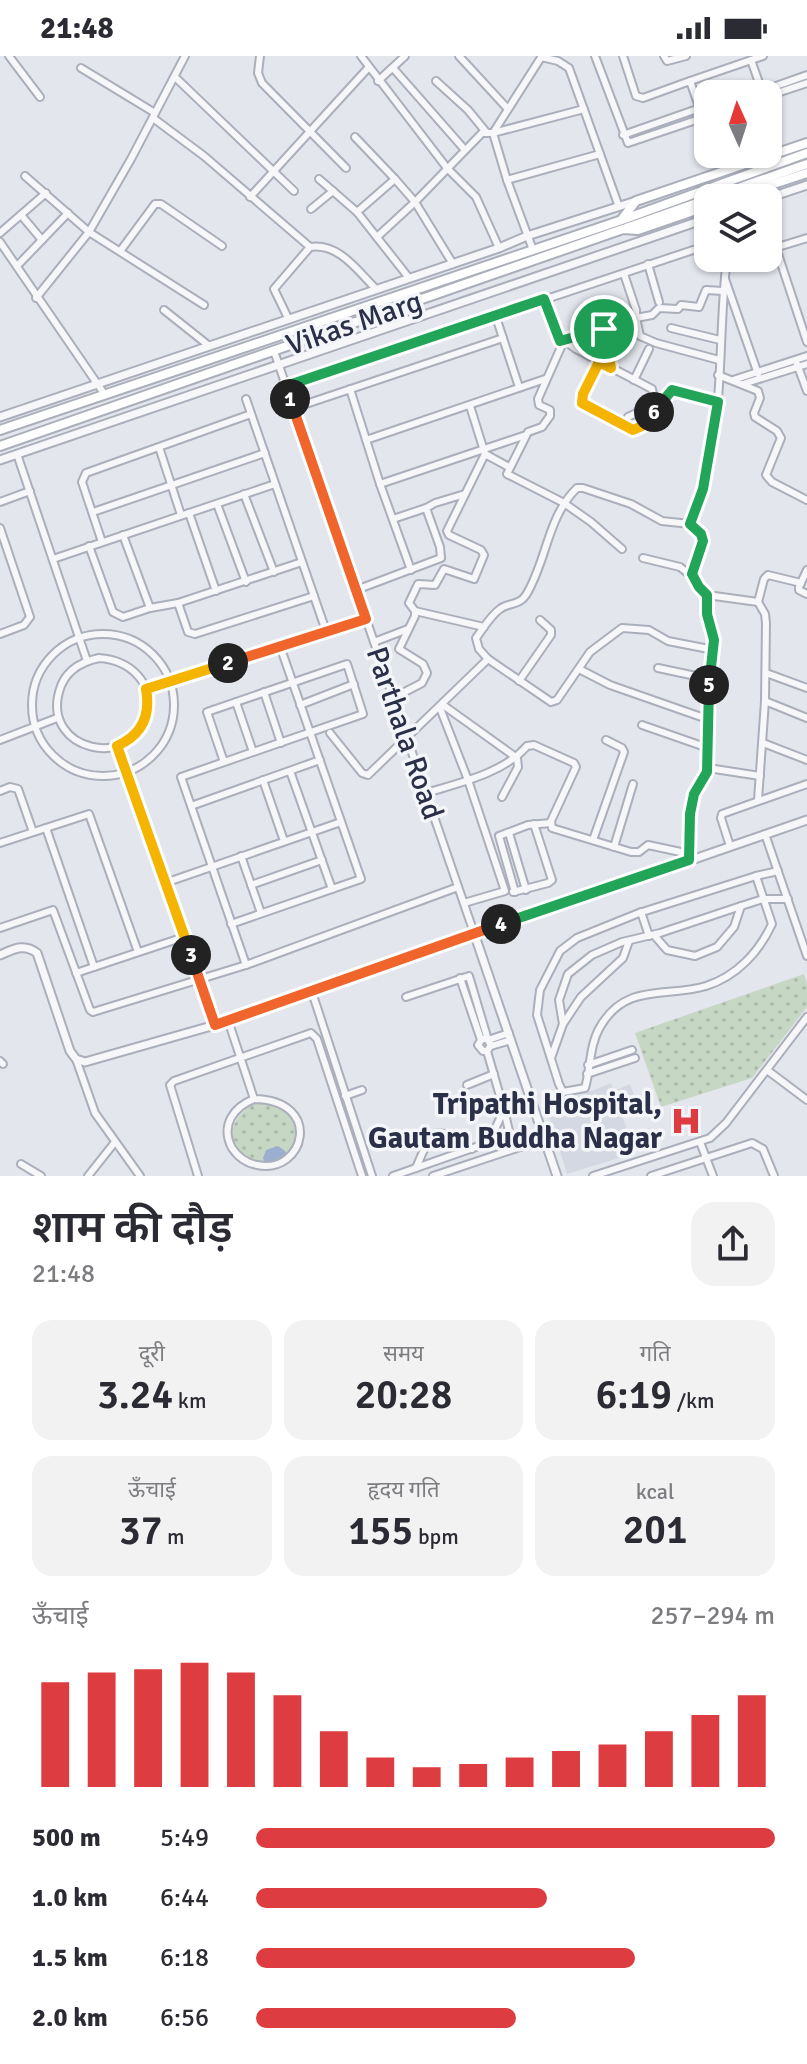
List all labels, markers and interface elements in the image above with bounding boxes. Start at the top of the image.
text: 21:48 [40,10,114,47]
north arrow [694,80,782,168]
map controls [694,80,782,272]
button: layers [694,184,782,272]
street label: Vikas Marg [281,283,427,364]
pin [570,295,638,363]
icon: arrive [582,307,626,351]
pin: 1 [270,379,310,419]
text: 1 [284,385,296,412]
pin: 6 [634,392,674,432]
text: 6 [648,398,660,425]
street label: Parthala Road [358,642,451,824]
pin: 2 [208,643,248,683]
text: 2 [222,649,234,676]
pin: 5 [689,665,729,705]
text: 5 [703,671,715,698]
pin: 4 [481,904,521,944]
text: 4 [495,910,507,937]
pin: 3 [171,935,211,975]
text: 3 [185,941,197,968]
place label: Tripathi Hospital, Gautam Buddha Nagar [368,1086,662,1157]
hospital icon: Tripathi Hospital, Gautam Buddha Nagar [669,1104,703,1138]
text: शाम की दौड़ [32,1201,232,1255]
button: share [691,1202,775,1286]
text: 21:48 [32,1258,95,1290]
text: दूरी [139,1340,165,1367]
text: समय [383,1340,424,1367]
text: गति [640,1340,670,1367]
text: 3.24 [97,1370,173,1420]
text: 20:28 [355,1370,452,1420]
text: 6:19 [596,1370,672,1420]
text: km [173,1387,206,1414]
text: /km [672,1387,715,1414]
text: ऊँचाई [128,1476,176,1503]
text: हृदय गति [367,1476,440,1503]
text: kcal [636,1478,674,1505]
text: 201 [623,1505,688,1555]
text: 37 [119,1506,162,1556]
text: 155 [348,1506,413,1556]
text: m [162,1523,185,1550]
text: bpm [413,1523,459,1550]
text: ऊँचाई [32,1600,88,1632]
text: 257–294 m [651,1600,775,1632]
text: 500 m [32,1822,101,1854]
text: 5:49 [160,1822,209,1854]
text: 1.0 km [32,1882,108,1914]
text: 6:44 [160,1882,209,1914]
text: 1.5 km [32,1942,108,1974]
text: 6:18 [160,1942,209,1974]
text: 2.0 km [32,2002,108,2034]
text: 6:56 [160,2002,209,2034]

